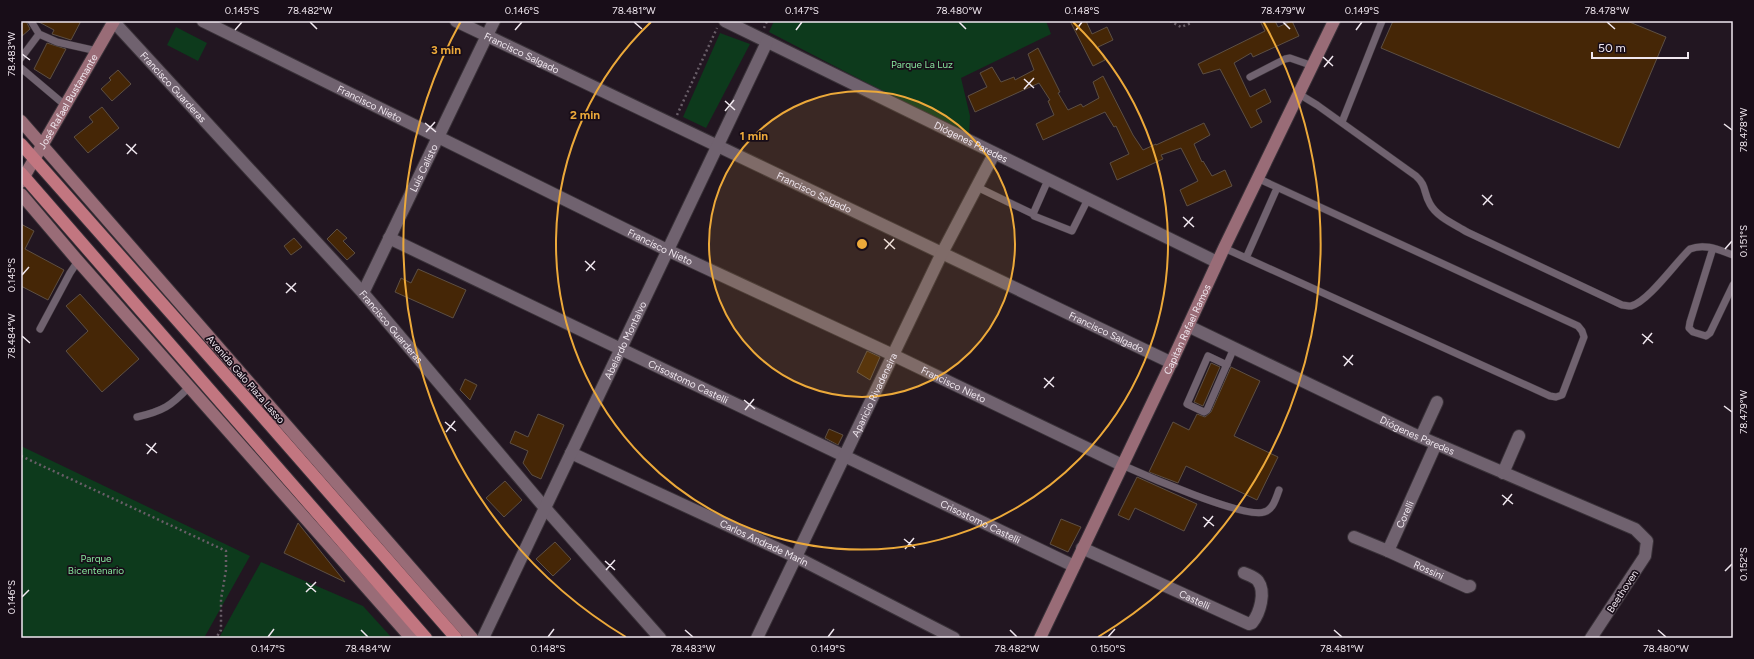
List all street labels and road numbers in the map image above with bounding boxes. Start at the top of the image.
street label: Francisco Salgado [482,29,561,76]
street label: Francisco Guarderas [137,49,209,126]
street label: José Rafael Bustamante [35,51,101,152]
street label: Francisco Nieto [335,82,404,125]
street label: Diógenes Paredes [932,118,1010,166]
street label: Luis Calisto [407,142,441,194]
street label: Francisco Salgado [774,169,854,216]
street label: Francisco Nieto [626,226,695,268]
street label: Capitan Rafael Ramos [1161,282,1214,377]
street label: Francisco Guarderas [356,288,426,366]
street label: Abelardo Montalvo [601,299,650,381]
street label: Francisco Salgado [1067,309,1146,356]
street label: Avenida Galo Plaza Lasso [204,333,288,426]
street label: Aparicio Rivadeneira [849,351,900,439]
street label: Crisostomo Castelli [646,357,730,407]
street label: Francisco Nieto [919,363,988,406]
street label: Diógenes Paredes [1378,413,1457,458]
street label: Crisostomo Castelli [938,497,1023,547]
street label: Corelli [1393,499,1417,530]
street label: Carlos Andrade Marín [718,517,811,569]
street label: Rossini [1412,558,1446,583]
street label: Beethoven [1604,567,1641,615]
street label: Castelli [1177,587,1212,613]

